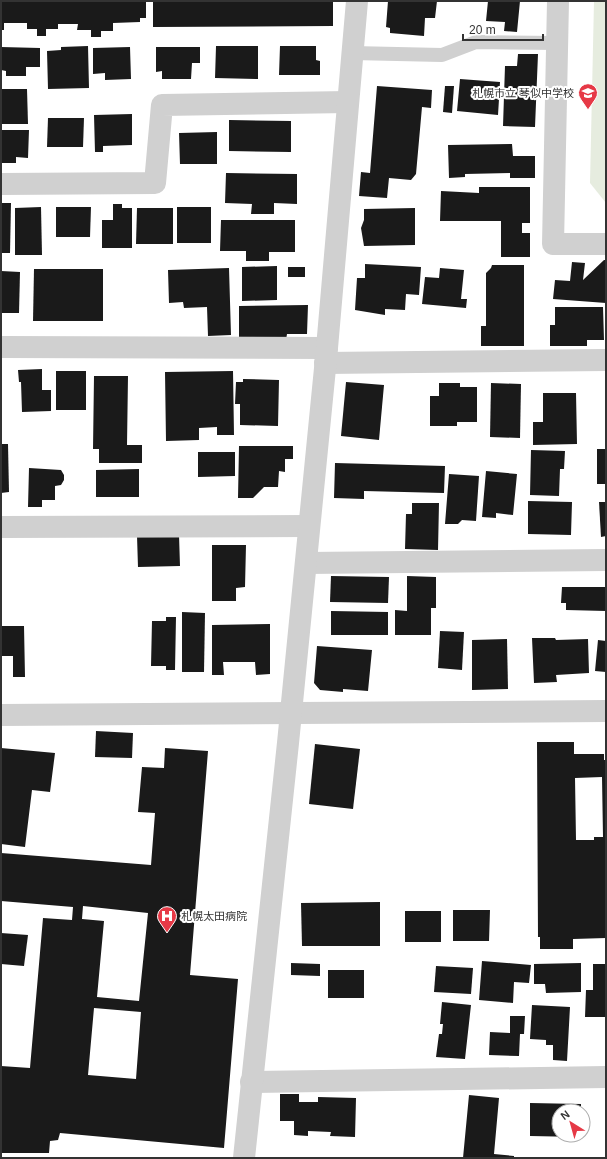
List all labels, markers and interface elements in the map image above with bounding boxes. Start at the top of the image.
scale bar [463,16,543,42]
text: 20 m [469,23,496,37]
school or university icon: 札幌市立 琴似中学校 [577,82,599,110]
place label: 札幌市立 琴似中学校 [472,87,574,99]
hospital icon: 札幌太田病院 [156,905,178,933]
place label: 札幌太田病院 [181,910,247,922]
north arrow [551,1103,591,1143]
text: N [558,1108,572,1122]

